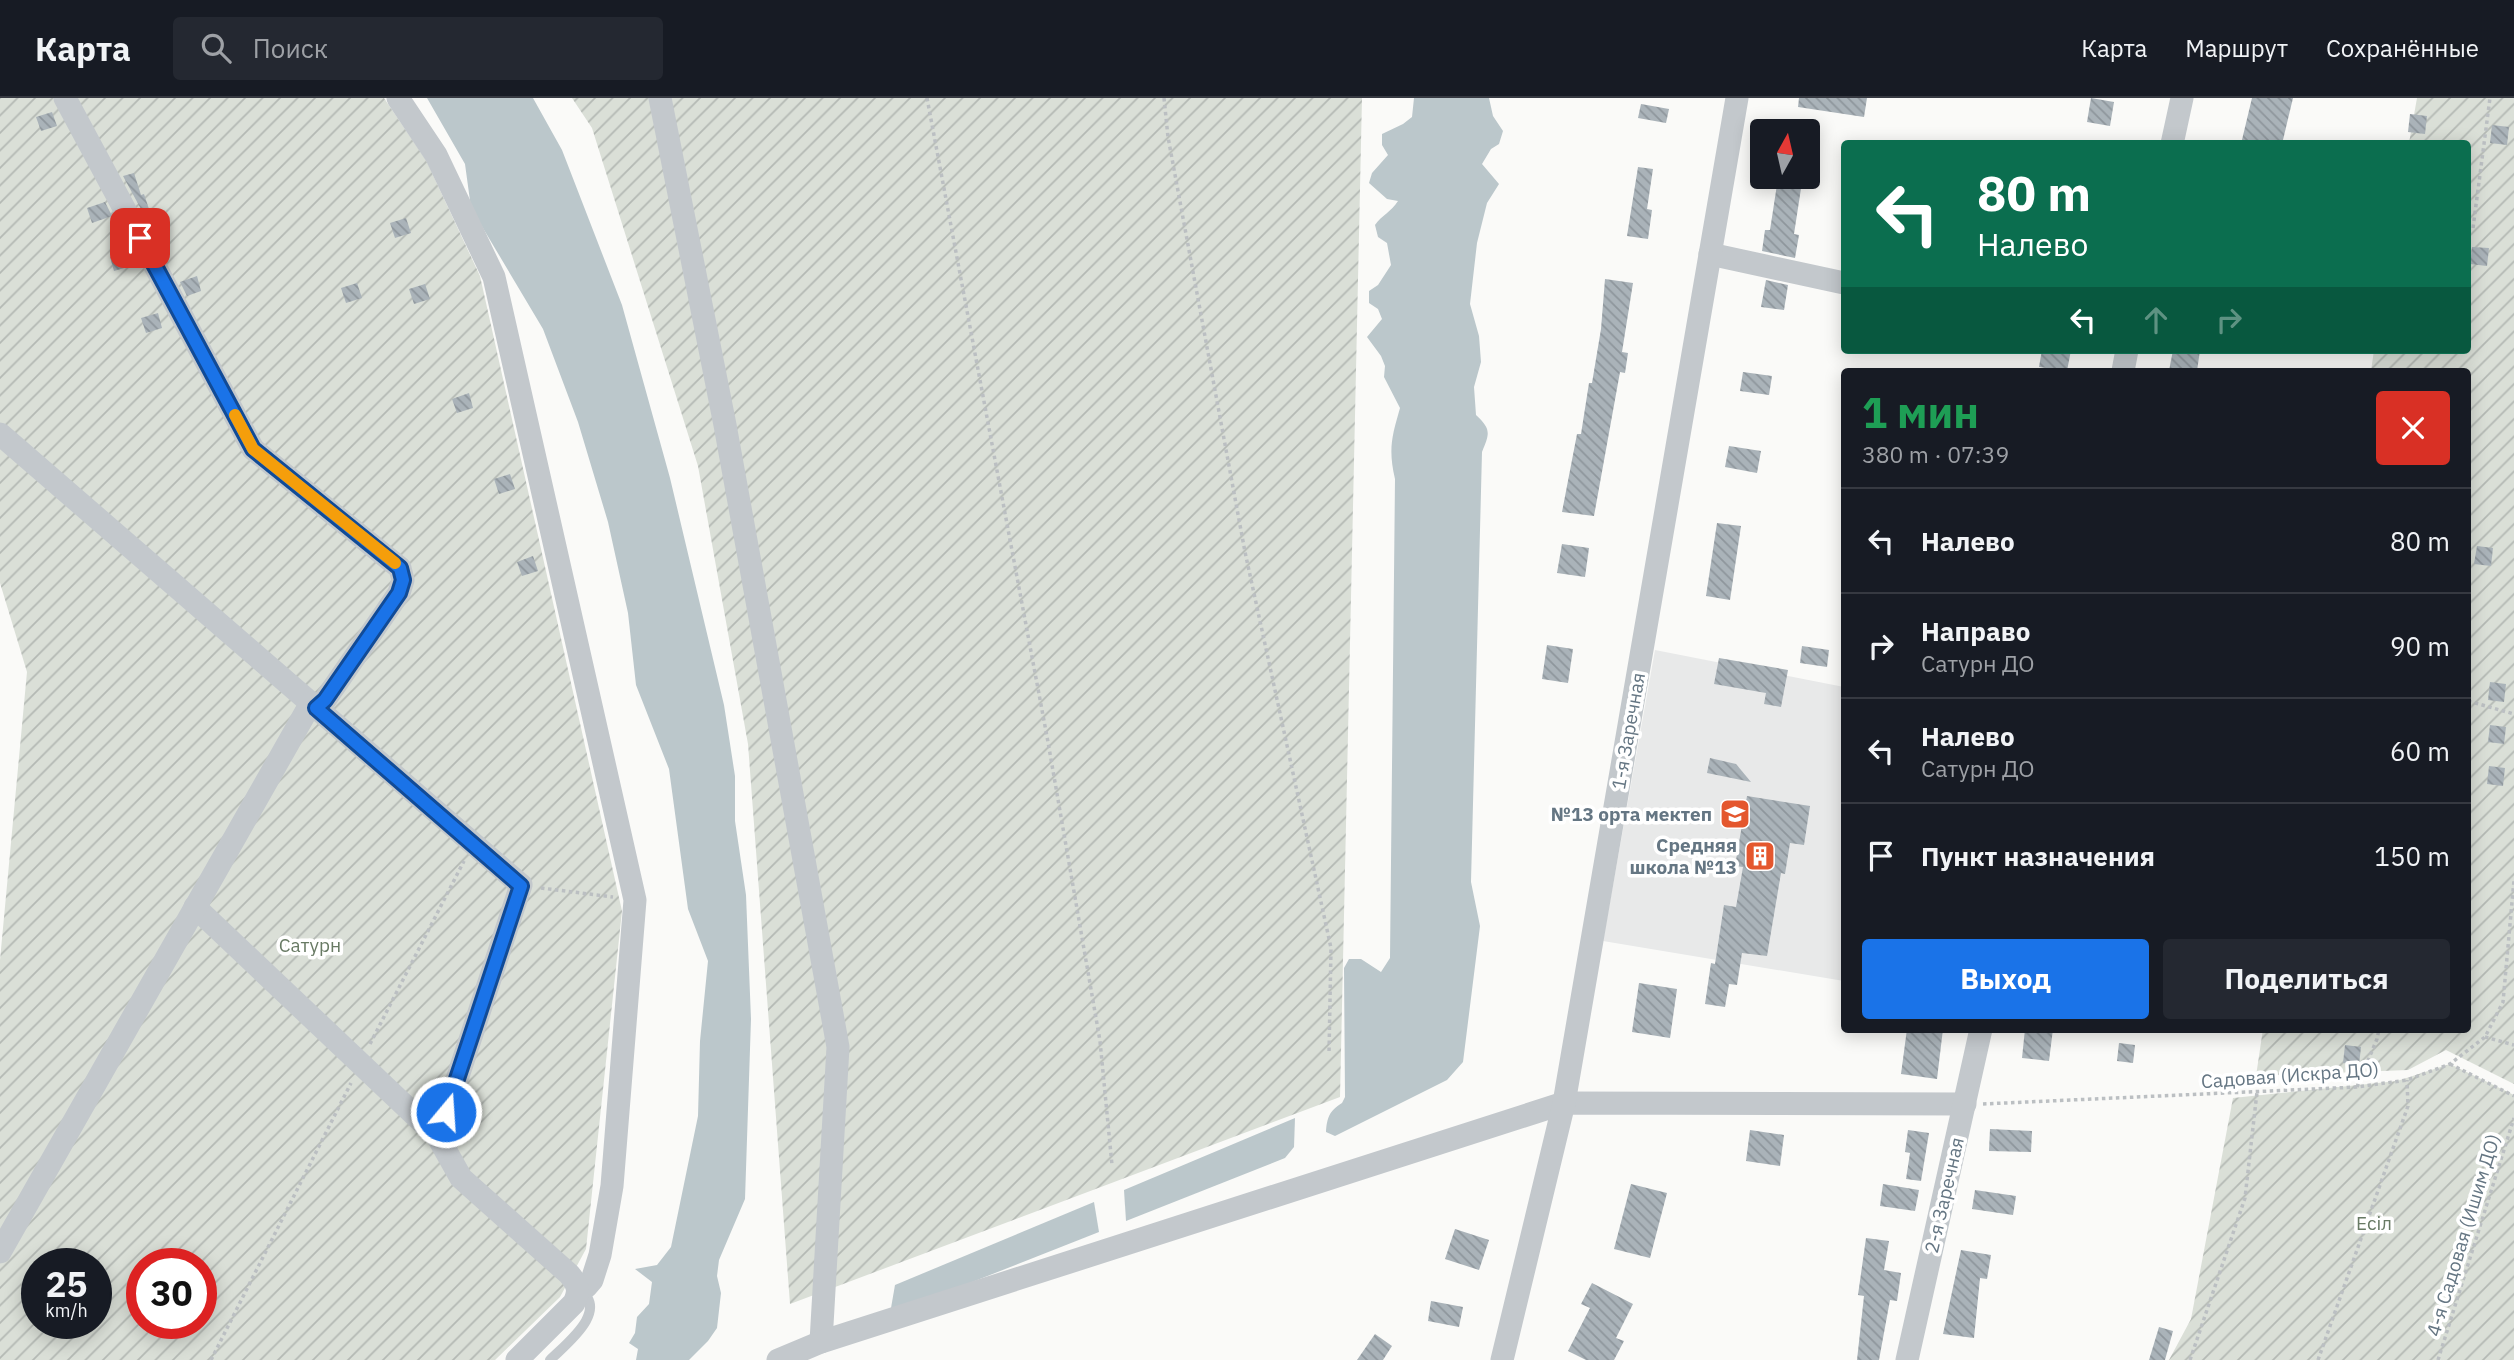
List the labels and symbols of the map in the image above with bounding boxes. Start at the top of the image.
north arrow [1750,119,1820,189]
pin [110,208,170,268]
street label: 1-я Заречная [1606,671,1650,791]
school or university icon: №13 орта мектеп [1718,797,1752,831]
place label: №13 орта мектеп [1551,802,1712,826]
place label: Средняя школа №13 [1630,833,1737,879]
building icon: Средняя школа №13 [1743,839,1777,873]
park label: Сатурн [279,933,341,957]
street label: Садовая (Искра ДО) [2200,1057,2380,1093]
position arrow [409,1075,483,1149]
street label: 4-я Садовая (Ишим ДО) [2421,1131,2505,1339]
street label: 2-я Заречная [1919,1135,1969,1255]
park label: Есіл [2356,1211,2392,1235]
speed limit sign: 30 [126,1248,217,1339]

